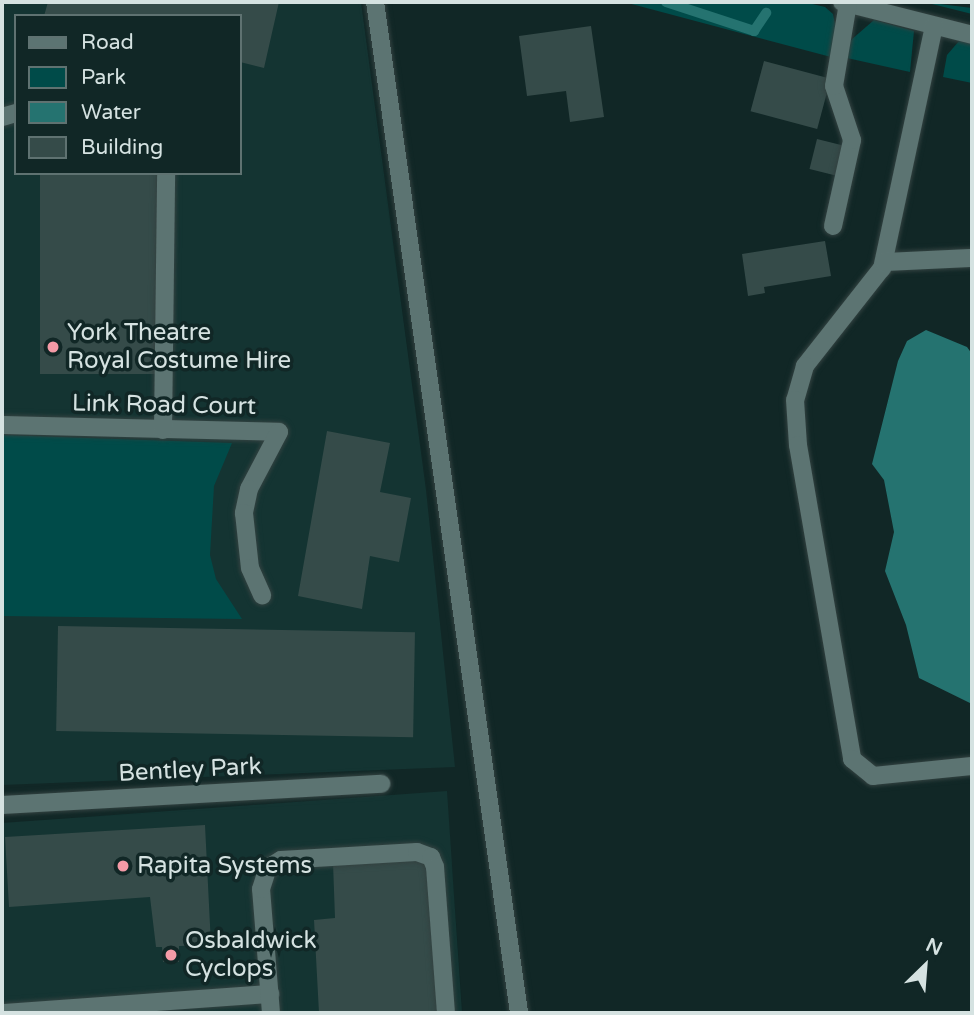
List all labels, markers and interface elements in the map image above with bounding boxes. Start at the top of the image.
legend [14,14,242,175]
text: Road [81,30,134,55]
text: Park [81,65,126,90]
text: Water [81,100,141,125]
text: Building [81,135,163,160]
place label: York Theatre Royal Costume Hire [67,319,291,375]
marker: York Theatre Royal Costume Hire [45,339,61,355]
street label: Link Road Court [72,389,256,421]
street label: Bentley Park [118,752,262,788]
place label: Rapita Systems [137,852,312,880]
marker: Rapita Systems [115,858,131,874]
place label: Osbaldwick Cyclops [185,927,316,983]
north arrow [890,931,960,1001]
text: N [922,934,945,960]
marker: Osbaldwick Cyclops [163,947,179,963]

